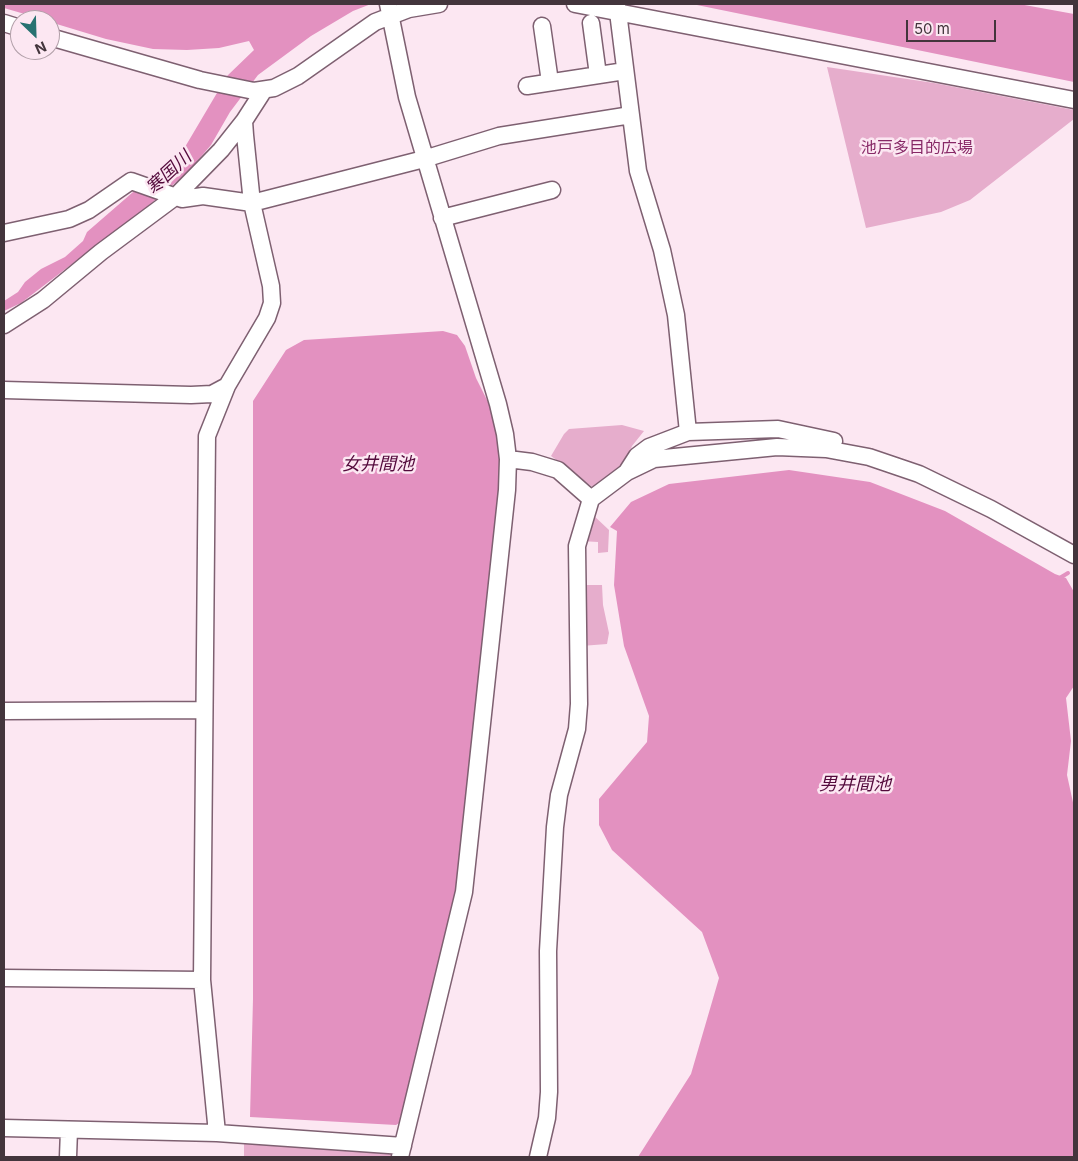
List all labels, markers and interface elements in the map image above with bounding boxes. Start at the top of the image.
north arrow [10,10,60,60]
scale bar [908,10,998,42]
text: 50 m [914,19,950,38]
text: N [33,38,49,58]
park label: 池戸多目的広場 [861,138,973,158]
water label: 寒国川 [142,147,196,199]
water label: 女井間池 [342,454,414,476]
water label: 男井間池 [819,774,891,796]

